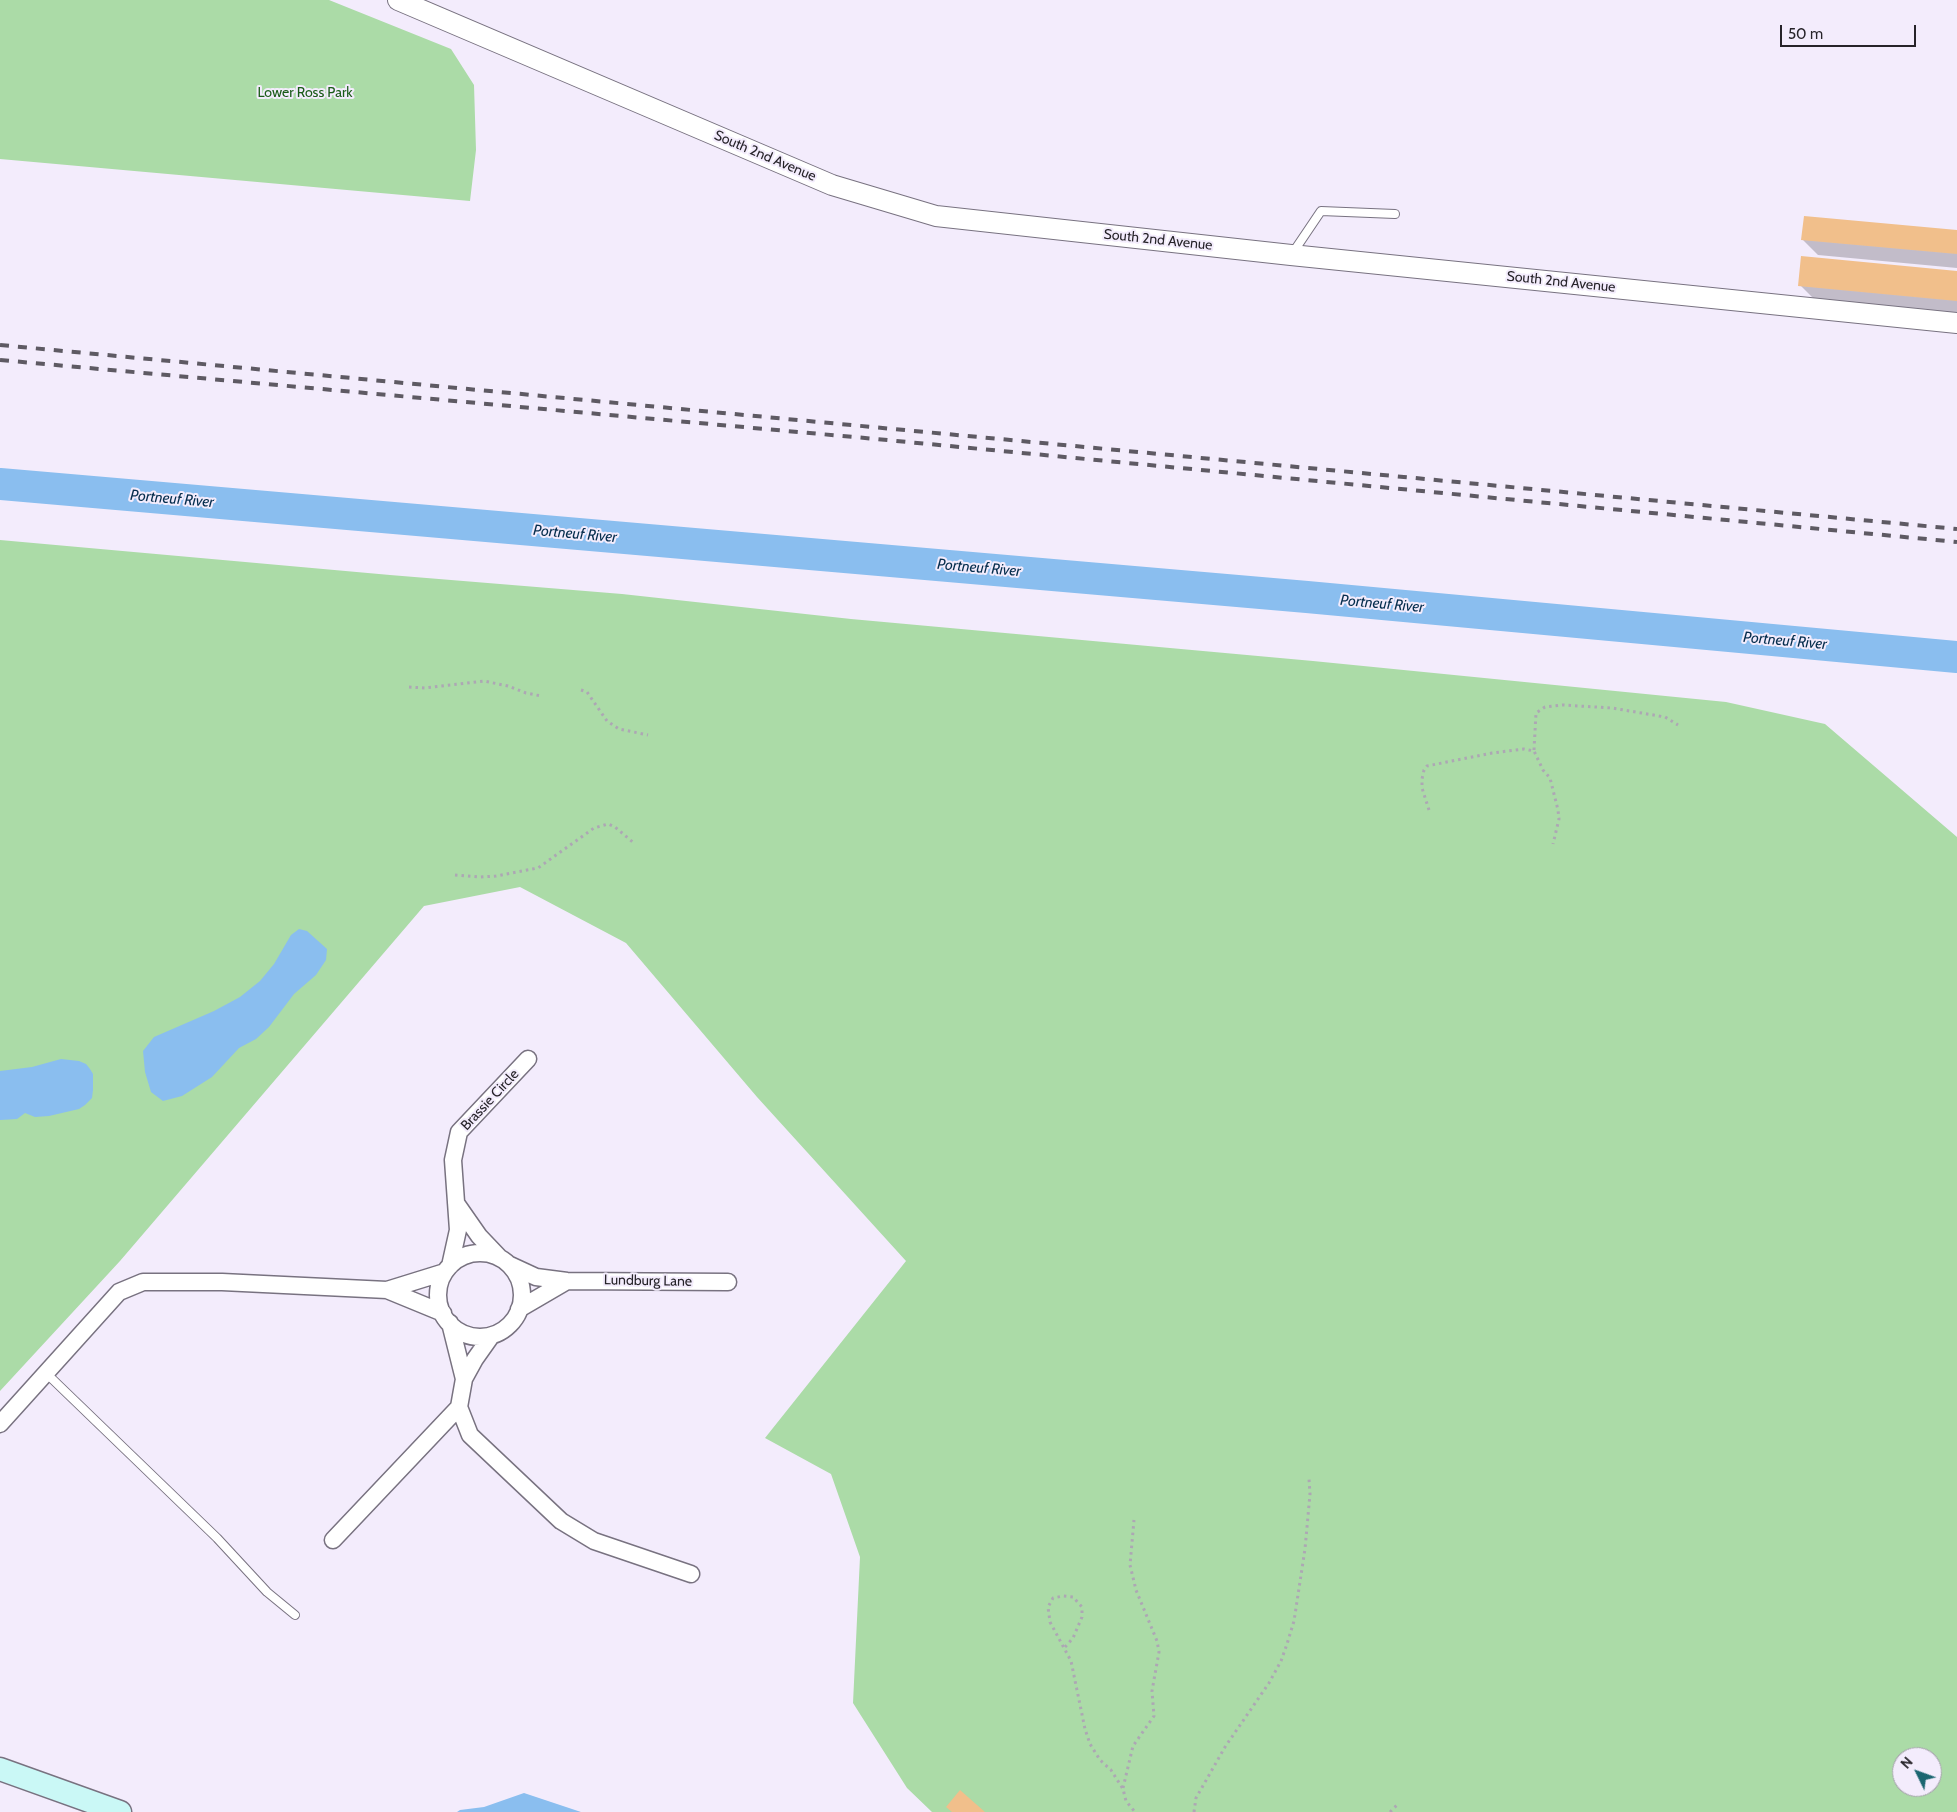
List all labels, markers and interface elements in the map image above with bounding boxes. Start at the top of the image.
scale bar [1782,15,1918,47]
text: 50 m [1788,25,1823,43]
park label: Lower Ross Park [257,85,353,101]
street label: South 2nd Avenue [711,127,819,185]
street label: South 2nd Avenue [1103,226,1213,254]
street label: South 2nd Avenue [1506,268,1616,296]
water label: Portneuf River [129,486,215,512]
water label: Portneuf River [532,521,618,547]
water label: Portneuf River [936,555,1022,581]
water label: Portneuf River [1339,591,1425,617]
water label: Portneuf River [1742,628,1828,654]
street label: Brassie Circle [458,1066,522,1134]
street label: Lundburg Lane [604,1272,692,1290]
north arrow [1892,1747,1942,1797]
text: N [1897,1753,1917,1772]

